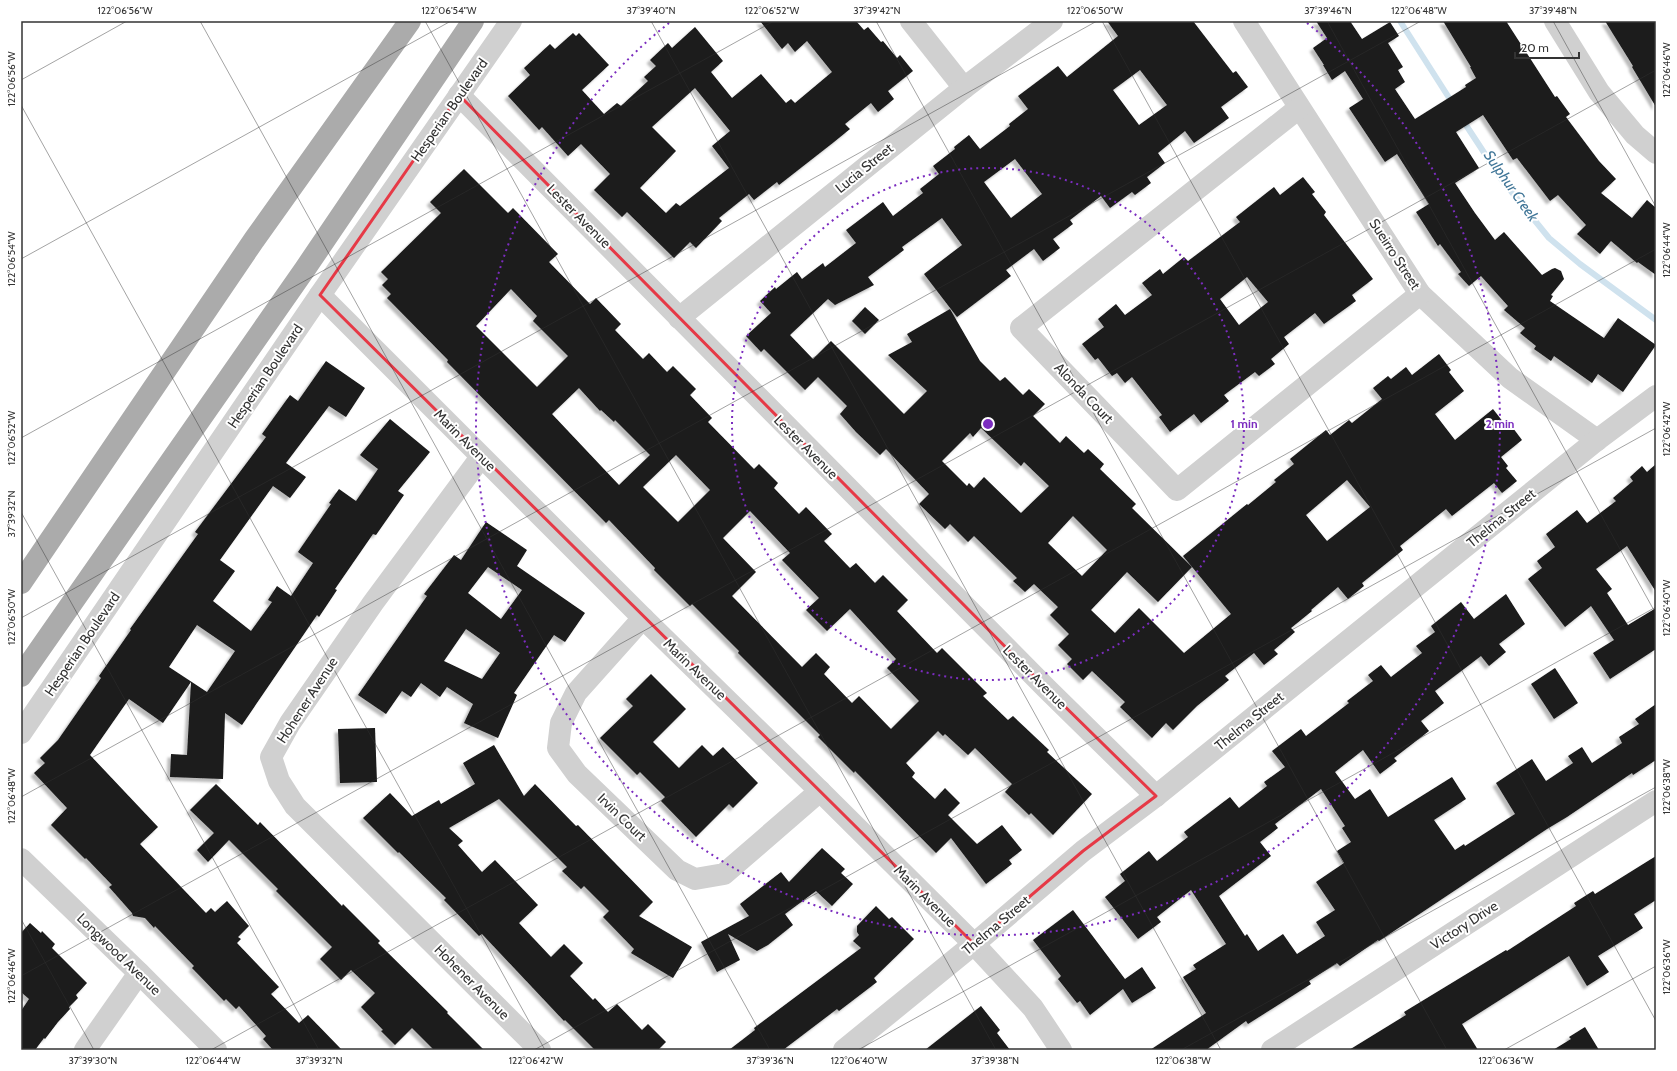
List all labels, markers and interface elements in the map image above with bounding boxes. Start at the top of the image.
text: 122°06'56"W [98,4,153,17]
text: 122°06'54"W [422,4,477,17]
text: 37°39'40"N [627,4,676,17]
text: 122°06'52"W [745,4,800,17]
text: 37°39'42"N [853,4,901,17]
text: 122°06'50"W [1067,4,1124,17]
text: 37°39'46"N [1304,4,1352,17]
text: 122°06'48"W [1391,4,1447,17]
text: 37°39'48"N [1529,4,1577,17]
scale bar [1515,34,1579,60]
text: 20 m [1521,40,1549,55]
text: 122°06'46"W [1660,42,1673,97]
text: 122°06'56"W [5,51,18,106]
street label: Hesperian Boulevard [407,55,491,165]
street label: Lucia Street [831,139,897,197]
water label: Sulphur Creek [1480,147,1542,225]
street label: Lester Avenue [543,180,615,252]
street label: Sueirro Street [1365,215,1425,293]
text: 122°06'44"W [1660,222,1673,277]
text: 122°06'54"W [5,231,18,286]
street label: Hesperian Boulevard [223,320,307,432]
street label: Alonda Court [1051,359,1118,427]
text: 122°06'42"W [1660,401,1673,456]
street label: Marin Avenue [430,405,500,475]
text: 122°06'52"W [5,410,18,465]
street label: Lester Avenue [770,411,842,483]
text: 1 min [1230,416,1258,431]
text: 2 min [1486,416,1514,431]
centre of rings [981,417,995,431]
street label: Thelma Street [1463,485,1539,551]
text: 37°39'32"N [5,490,18,538]
text: 122°06'40"W [1660,579,1673,636]
text: 122°06'50"W [5,588,18,645]
street label: Hesperian Boulevard [40,588,124,700]
street label: Marin Avenue [660,634,730,704]
street label: Lester Avenue [999,641,1071,713]
street label: Hohener Avenue [272,654,342,746]
street label: Thelma Street [1211,688,1287,754]
text: 122°06'38"W [1660,759,1673,815]
text: 122°06'48"W [5,768,18,824]
street label: Irvin Court [594,789,651,845]
street label: Marin Avenue [890,861,960,931]
street label: Thelma Street [958,891,1034,959]
street label: Victory Drive [1427,897,1501,953]
street label: Longwood Avenue [73,909,165,999]
text: 122°06'36"W [1660,939,1673,994]
street label: Hohener Avenue [431,941,513,1023]
text: 122°06'46"W [5,948,18,1003]
text: 37°39'30"N [69,1054,117,1067]
text: 122°06'44"W [186,1054,241,1067]
text: 37°39'32"N [295,1054,343,1067]
text: 122°06'42"W [509,1054,564,1067]
text: 37°39'36"N [746,1054,794,1067]
text: 122°06'40"W [831,1054,888,1067]
text: 37°39'38"N [971,1054,1019,1067]
text: 122°06'38"W [1155,1054,1211,1067]
text: 122°06'36"W [1479,1054,1534,1067]

